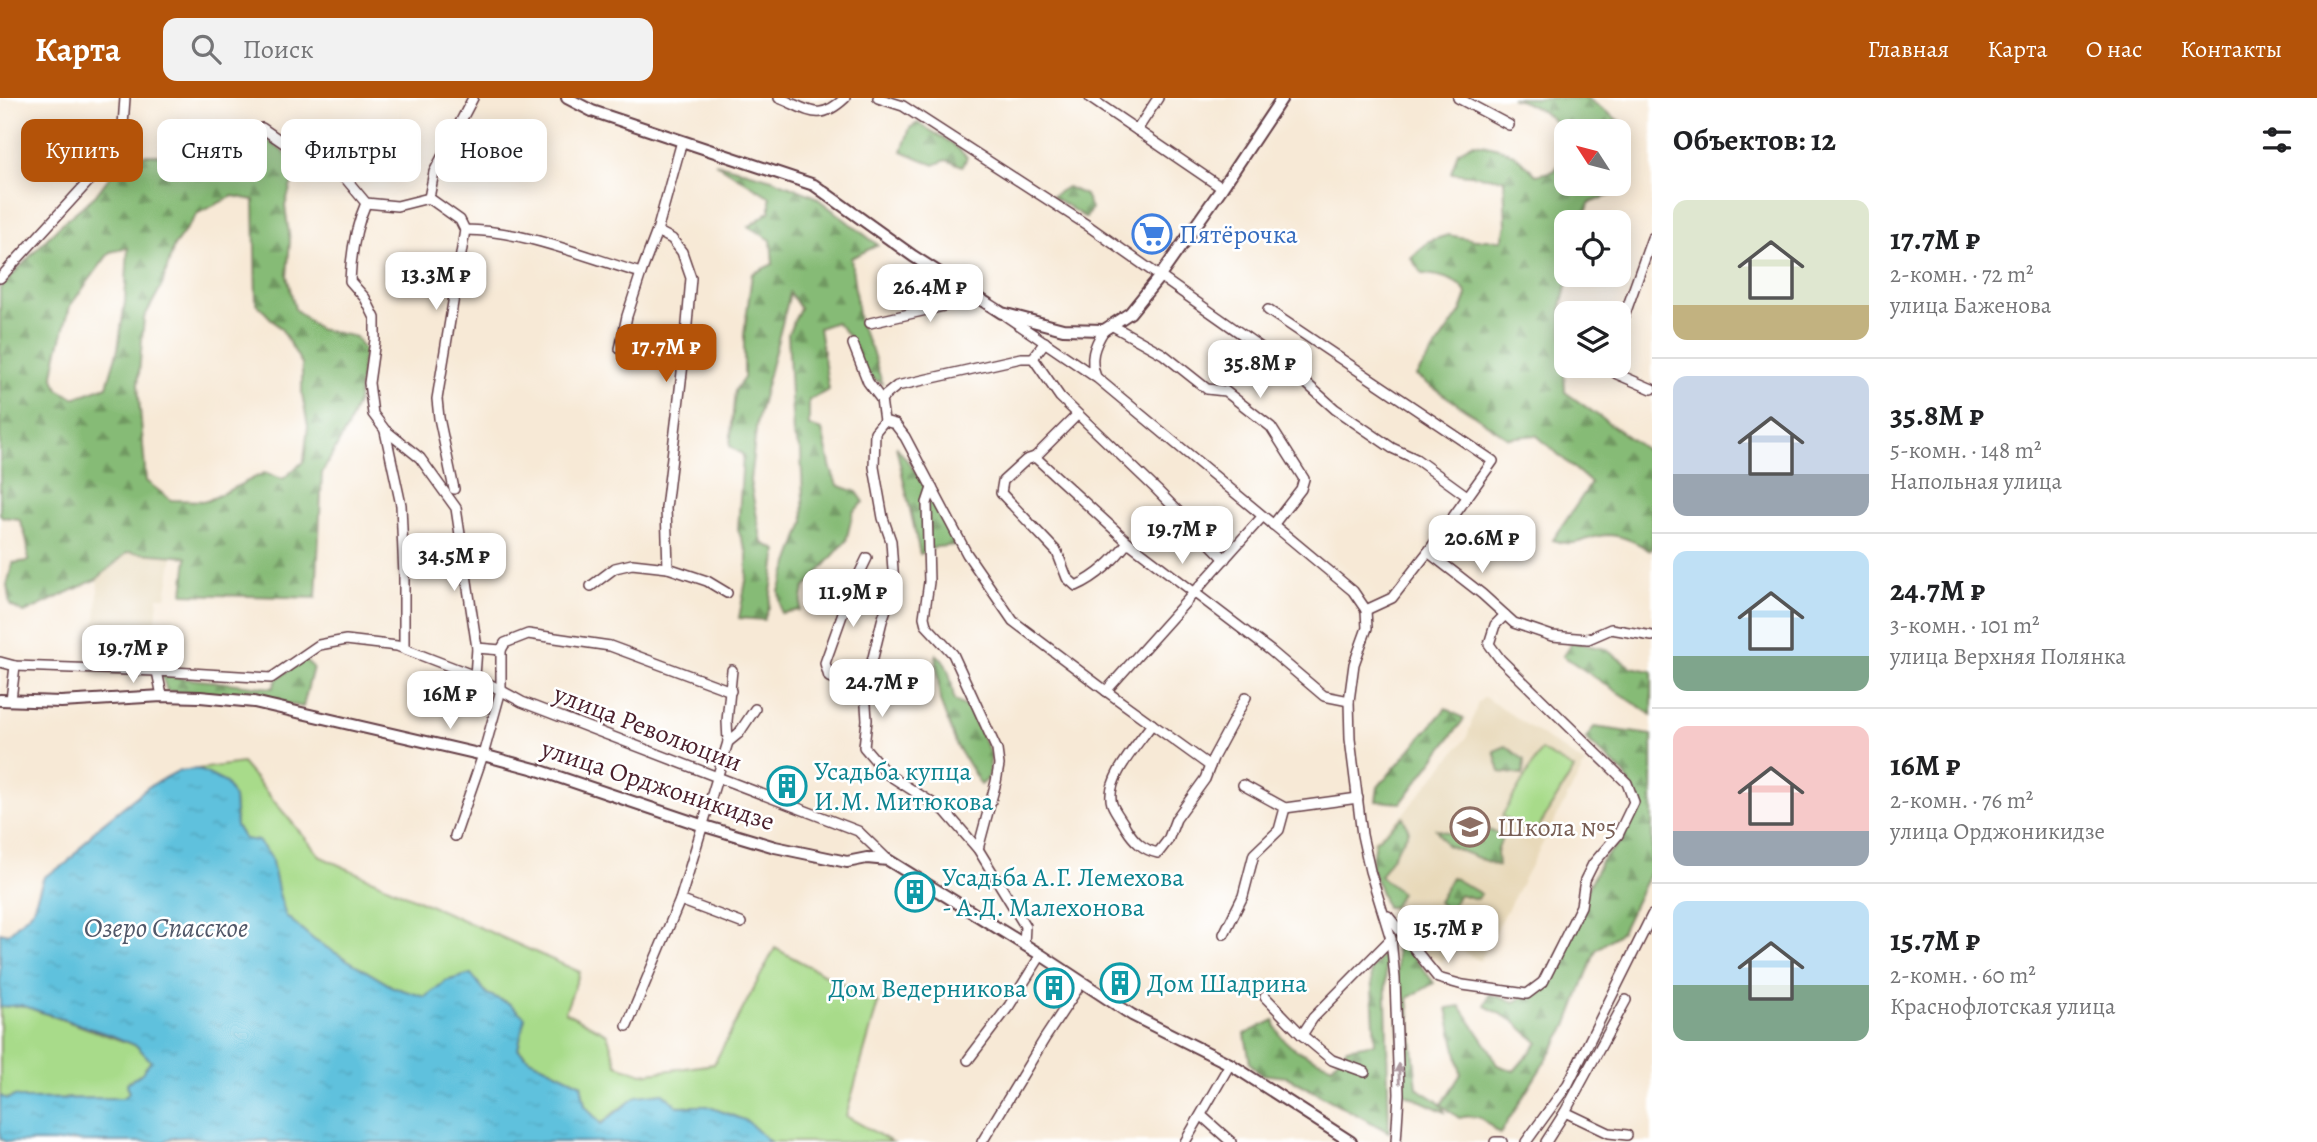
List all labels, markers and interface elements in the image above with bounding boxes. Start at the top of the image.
search box [163,18,653,81]
text: Карта [35,27,121,72]
icon: search [187,30,225,68]
text: Поиск [243,32,314,67]
text: Главная [1868,33,1949,65]
text: Карта [1987,33,2048,65]
text: О нас [2086,33,2142,65]
text: Контакты [2180,33,2282,65]
chip: Купить [21,119,143,182]
chip: Снять [157,119,267,182]
chip: Фильтры [281,119,421,182]
chip: Новое [435,119,547,182]
north arrow [1554,119,1631,196]
map controls [1554,119,1631,378]
text: Объектов: 12 [1673,120,1836,160]
icon: filters [2258,121,2296,159]
button: locate [1554,210,1631,287]
supermarket icon: Пятёрочка [1131,213,1173,255]
place label: Пятёрочка [1179,217,1298,252]
text: 17.7M ₽ [1890,219,1980,259]
icon: home [1729,228,1813,312]
pin: 13.3M ₽ [371,252,501,312]
text: 13.3M ₽ [401,259,471,290]
text: 2-комн. · 72 m² [1890,259,2034,290]
pin: 26.4M ₽ [865,264,995,324]
text: 26.4M ₽ [893,271,967,302]
text: улица Баженова [1890,290,2051,321]
button: layers [1554,301,1631,378]
pin: 17.7M ₽ [601,324,731,384]
text: 17.7M ₽ [631,331,701,362]
pin: 35.8M ₽ [1195,341,1325,400]
text: 35.8M ₽ [1224,347,1296,378]
text: 35.8M ₽ [1890,395,1984,435]
icon: home [1729,404,1813,488]
text: 5-комн. · 148 m² [1890,435,2041,466]
text: Напольная улица [1890,466,2062,497]
pin: 19.7M ₽ [1117,506,1247,566]
text: 19.7M ₽ [1147,513,1217,544]
pin: 20.6M ₽ [1417,516,1547,575]
text: 20.6M ₽ [1445,522,1519,553]
pin: 34.5M ₽ [389,533,519,593]
text: 34.5M ₽ [418,540,490,571]
pin: 11.9M ₽ [788,570,918,629]
text: 24.7M ₽ [1890,570,1985,610]
text: 11.9M ₽ [819,576,887,607]
icon: home [1729,579,1813,663]
text: 3-комн. · 101 m² [1890,610,2040,641]
pin: 19.7M ₽ [68,626,198,685]
text: 19.7M ₽ [98,632,168,663]
text: улица Верхняя Полянка [1890,641,2126,672]
pin: 24.7M ₽ [817,660,947,719]
text: 24.7M ₽ [845,666,919,697]
pin: 16M ₽ [401,672,499,731]
street label: улица Революции [548,676,747,780]
text: 16M ₽ [423,678,477,709]
street label: улица Орджоникидзе [536,730,779,839]
text: 16M ₽ [1890,745,1960,785]
place label: Усадьба купца И.М. Митюкова [814,754,993,819]
icon: home [1729,754,1813,838]
building icon: Усадьба купца И.М. Митюкова [766,765,808,807]
text: 2-комн. · 76 m² [1890,785,2033,816]
school or university icon: Школа №5 [1449,806,1491,848]
place label: Школа №5 [1497,810,1617,845]
text: улица Орджоникидзе [1890,816,2105,847]
place label: Усадьба А.Г. Лемехова - А.Д. Малехонова [942,860,1184,925]
building icon: Усадьба А.Г. Лемехова - А.Д. Малехонова [894,871,936,913]
pin: 15.7M ₽ [1383,906,1513,965]
water label: Озеро Спасское [84,909,248,947]
text: 15.7M ₽ [1413,912,1483,943]
text: 15.7M ₽ [1890,920,1980,960]
icon: home [1729,929,1813,1013]
text: 2-комн. · 60 m² [1890,960,2036,991]
building icon: Дом Шадрина [1099,962,1141,1004]
place label: Дом Шадрина [1147,966,1307,1001]
building icon: Дом Ведерникова [1033,967,1075,1009]
place label: Дом Ведерникова [828,971,1027,1006]
text: Краснофлотская улица [1890,991,2116,1022]
one-way arrow [1393,1063,1404,1085]

